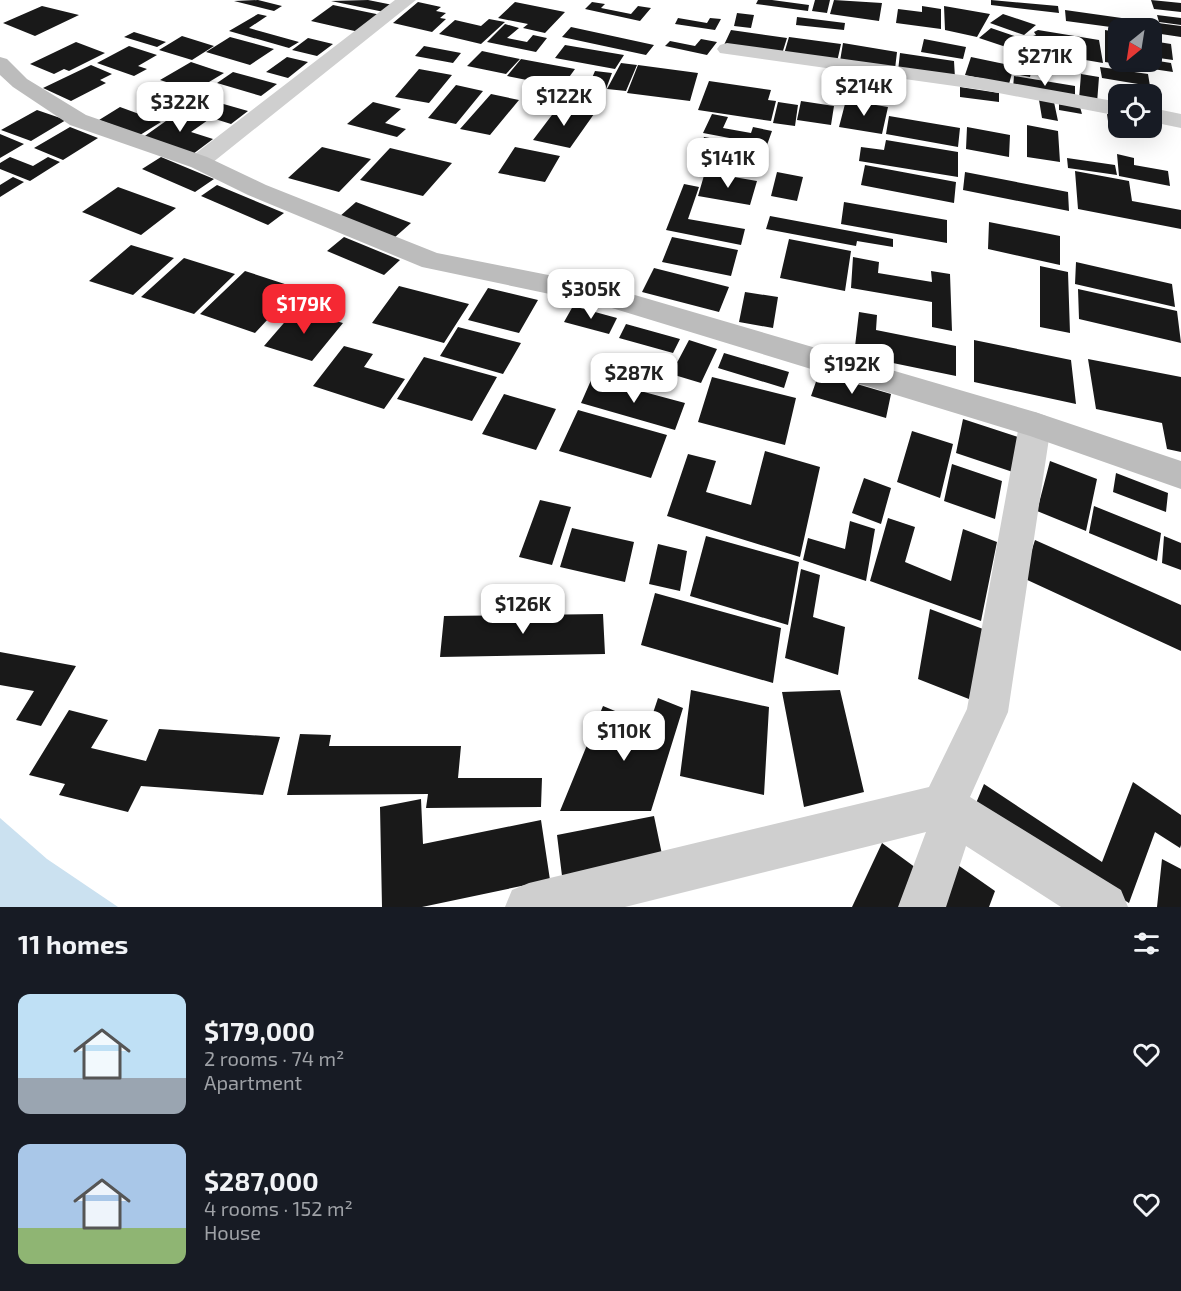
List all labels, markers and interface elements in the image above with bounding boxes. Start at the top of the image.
north arrow [1108,18,1162,72]
map controls [1108,18,1162,138]
pin: $271K [1003,36,1087,87]
text: $271K [1017,43,1073,67]
pin: $214K [822,66,906,117]
text: $214K [835,73,893,97]
pin: $122K [522,76,606,127]
pin: $322K [138,82,222,133]
text: $122K [536,83,592,107]
button: locate [1108,84,1162,138]
text: $322K [151,89,209,113]
pin: $141K [686,138,770,189]
text: $141K [701,145,755,169]
pin: $305K [549,269,633,320]
text: $305K [561,276,621,300]
pin: $179K [262,284,346,335]
text: $179K [276,291,332,315]
pin: $192K [810,344,894,395]
text: $192K [824,351,880,375]
pin: $287K [592,353,676,404]
text: $287K [605,360,663,384]
pin: $126K [481,584,565,635]
text: $126K [495,591,551,615]
pin: $110K [582,711,666,762]
text: $110K [597,718,651,742]
icon: filters [1130,927,1163,960]
text: 11 homes [18,928,128,959]
text: $179,000 [204,1015,315,1046]
icon: home [66,1018,138,1090]
icon: heart [1130,1038,1163,1071]
text: 2 rooms · 74 m² [204,1046,344,1070]
text: Apartment [204,1070,302,1094]
text: $287,000 [204,1165,319,1196]
icon: home [66,1168,138,1240]
icon: heart [1130,1188,1163,1221]
text: 4 rooms · 152 m² [204,1196,353,1220]
text: House [204,1220,261,1244]

